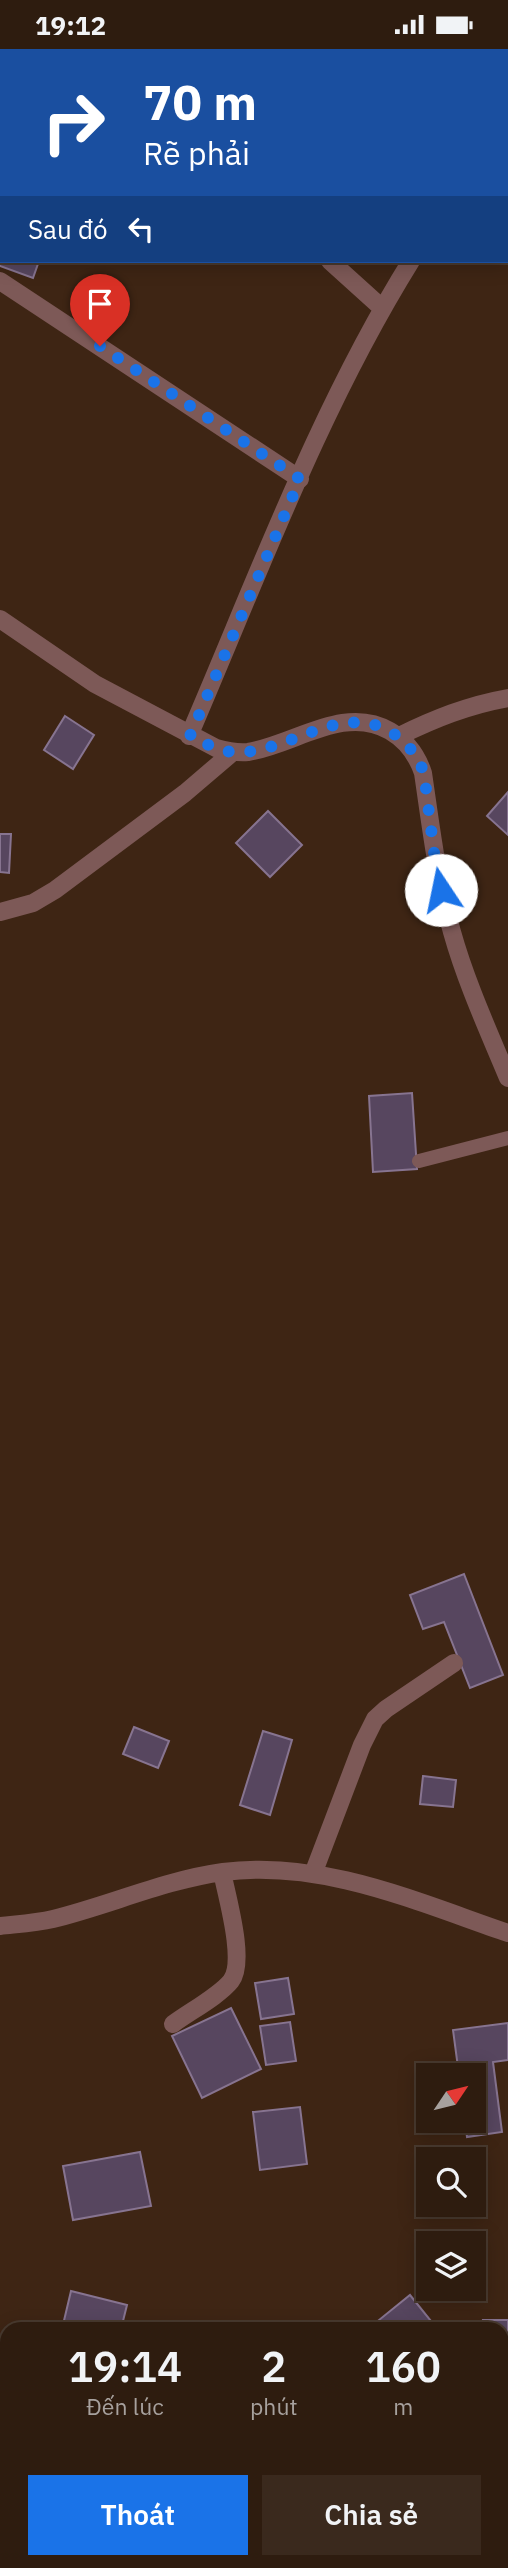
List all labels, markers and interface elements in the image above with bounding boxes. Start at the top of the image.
text: 19:12 [35,8,106,42]
text: 70 m [143,70,257,133]
icon: right [28,77,119,168]
text: Rẽ phải [143,132,250,174]
icon: left [122,210,160,248]
text: Sau đó [28,212,108,246]
pin [70,274,130,346]
icon: arrive [81,285,119,323]
position arrow [404,853,478,927]
north arrow [416,2063,486,2133]
map controls [416,2063,486,2301]
button: search [416,2147,486,2217]
button: layers [416,2231,486,2301]
text: 19:14 [68,2339,182,2394]
text: 2 [261,2339,286,2394]
text: 160 [365,2339,441,2394]
text: Đến lúc [86,2391,164,2421]
text: phút [250,2391,298,2421]
text: m [393,2391,413,2421]
button: Thoát [28,2475,248,2555]
button: Chia sẻ [262,2475,481,2555]

